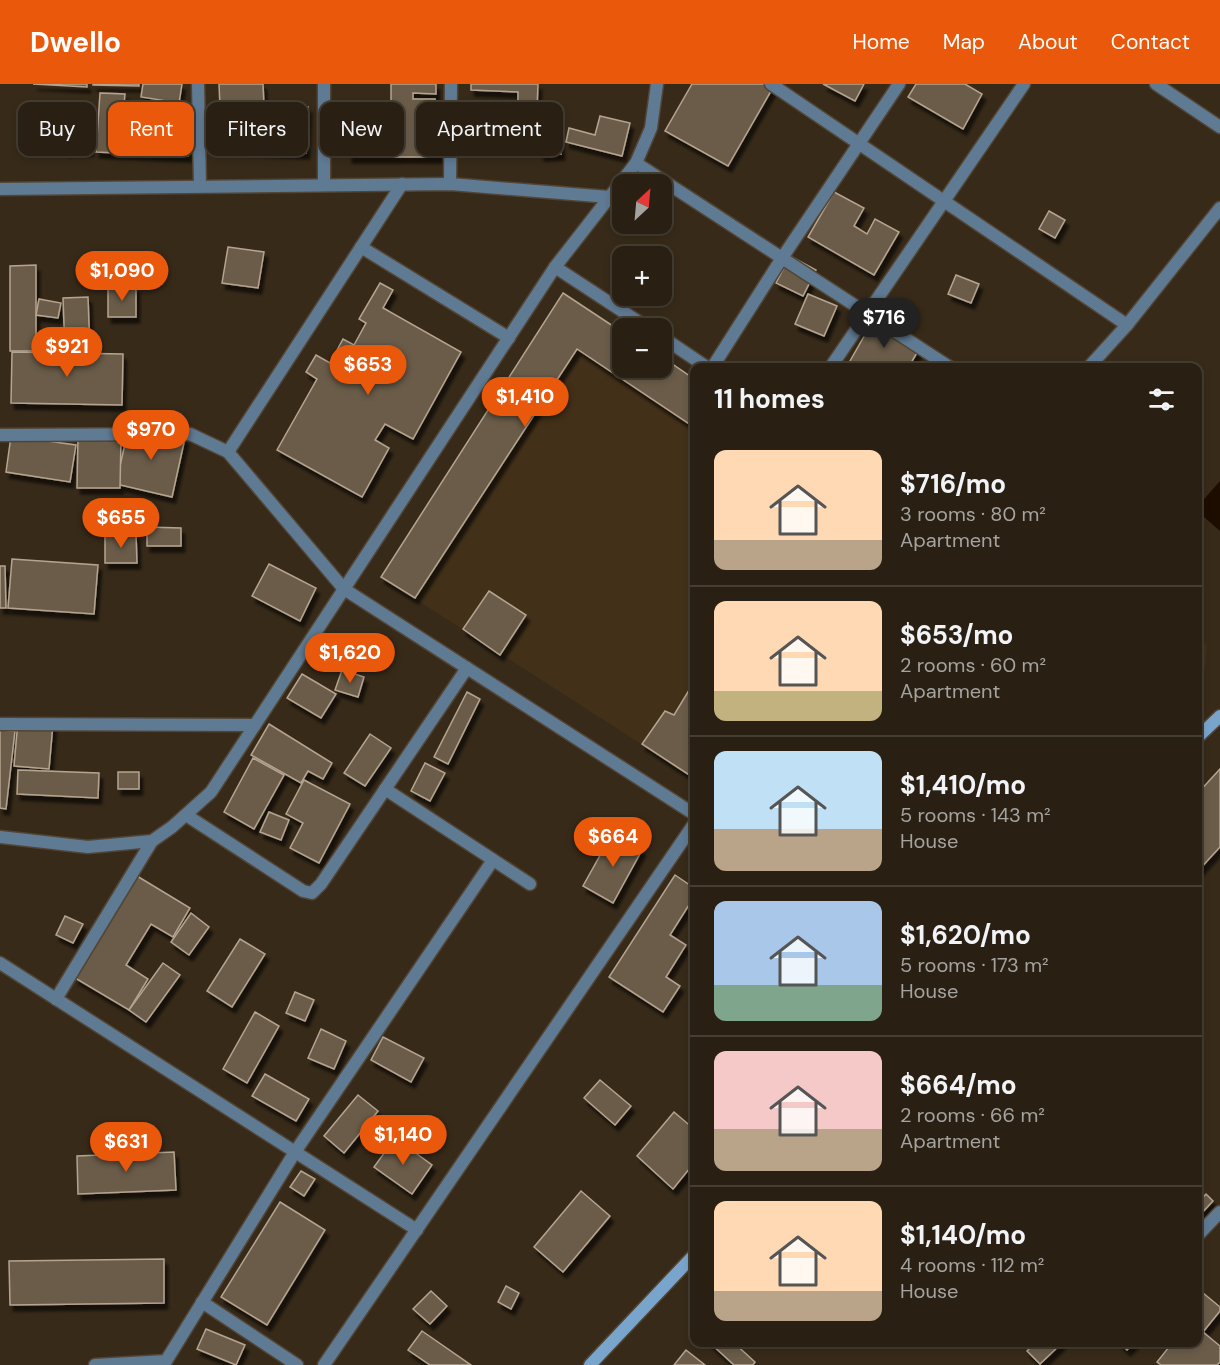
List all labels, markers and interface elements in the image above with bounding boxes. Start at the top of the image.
text: Dwello [30,24,121,61]
text: Home [852,28,910,56]
text: Map [943,28,985,56]
text: About [1018,28,1078,56]
text: Contact [1111,28,1190,56]
chip: Buy [18,102,96,156]
chip: Rent [108,102,194,156]
chip: Filters [206,102,308,156]
chip: New [320,102,404,156]
chip: Apartment [416,102,563,156]
north arrow [612,174,672,234]
map controls [612,174,672,378]
button: + [612,246,672,306]
pin: $1,090 [73,251,171,302]
text: $1,090 [89,257,155,283]
pin: $716 [848,298,920,349]
text: $716 [862,304,906,330]
button: − [612,318,672,378]
pin: $921 [31,327,103,378]
text: $921 [45,333,89,359]
pin: $653 [332,345,404,396]
text: $653 [344,351,392,377]
pin: $1,410 [476,377,574,428]
text: 11 homes [714,382,825,416]
text: $1,410 [496,383,554,409]
icon: filters [1145,383,1178,416]
pin: $970 [115,410,187,461]
text: $970 [126,416,176,442]
text: $716/mo [900,467,1006,501]
icon: home [762,474,834,546]
pin: $655 [85,498,157,549]
text: 3 rooms · 80 m² [900,501,1046,527]
text: $655 [96,504,146,530]
text: Apartment [900,527,1000,553]
text: $653/mo [900,618,1014,652]
icon: home [762,625,834,697]
pin: $1,620 [301,633,399,684]
text: $1,620 [319,639,381,665]
text: 2 rooms · 60 m² [900,652,1046,678]
text: Apartment [900,678,1000,704]
text: $1,410/mo [900,768,1026,802]
icon: home [762,775,834,847]
text: 5 rooms · 143 m² [900,802,1051,828]
pin: $664 [577,817,649,868]
text: $664 [588,823,638,849]
text: House [900,828,958,854]
text: $1,620/mo [900,918,1031,952]
icon: home [762,925,834,997]
text: 5 rooms · 173 m² [900,952,1049,978]
text: House [900,978,958,1004]
text: $664/mo [900,1068,1017,1102]
icon: home [762,1075,834,1147]
text: 2 rooms · 66 m² [900,1102,1045,1128]
pin: $1,140 [354,1115,452,1166]
text: $1,140 [374,1121,432,1147]
pin: $631 [90,1122,162,1173]
text: $631 [104,1128,148,1154]
text: Apartment [900,1128,1000,1154]
text: $1,140/mo [900,1218,1026,1252]
icon: home [762,1225,834,1297]
text: 4 rooms · 112 m² [900,1252,1044,1278]
text: House [900,1278,958,1304]

